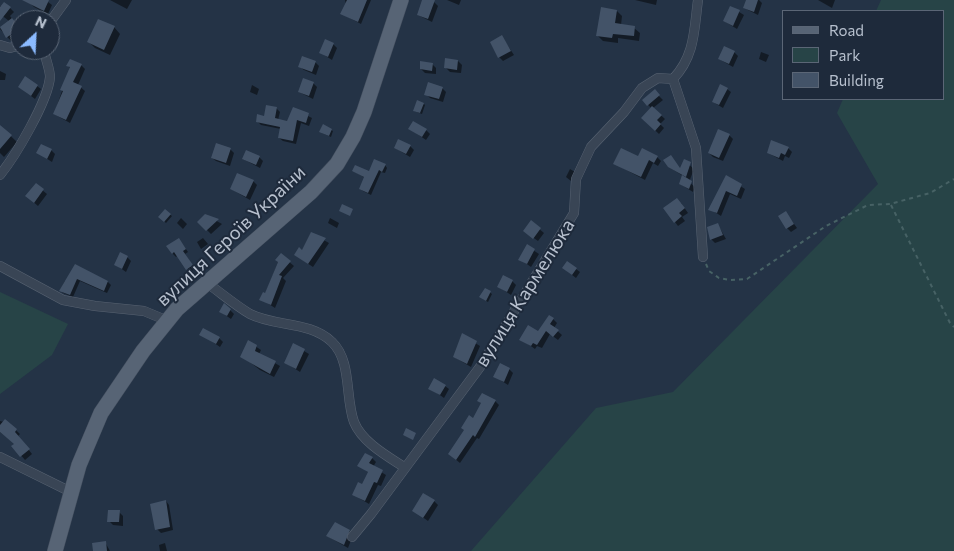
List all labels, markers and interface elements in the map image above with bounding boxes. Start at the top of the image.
north arrow [10,10,60,60]
legend [782,10,944,100]
text: N [33,12,49,32]
text: Road [829,21,864,39]
text: Park [829,46,860,64]
text: Building [829,71,884,89]
street label: вулиця Героїв України [152,161,310,311]
street label: вулиця Кармелюка [470,215,580,371]

